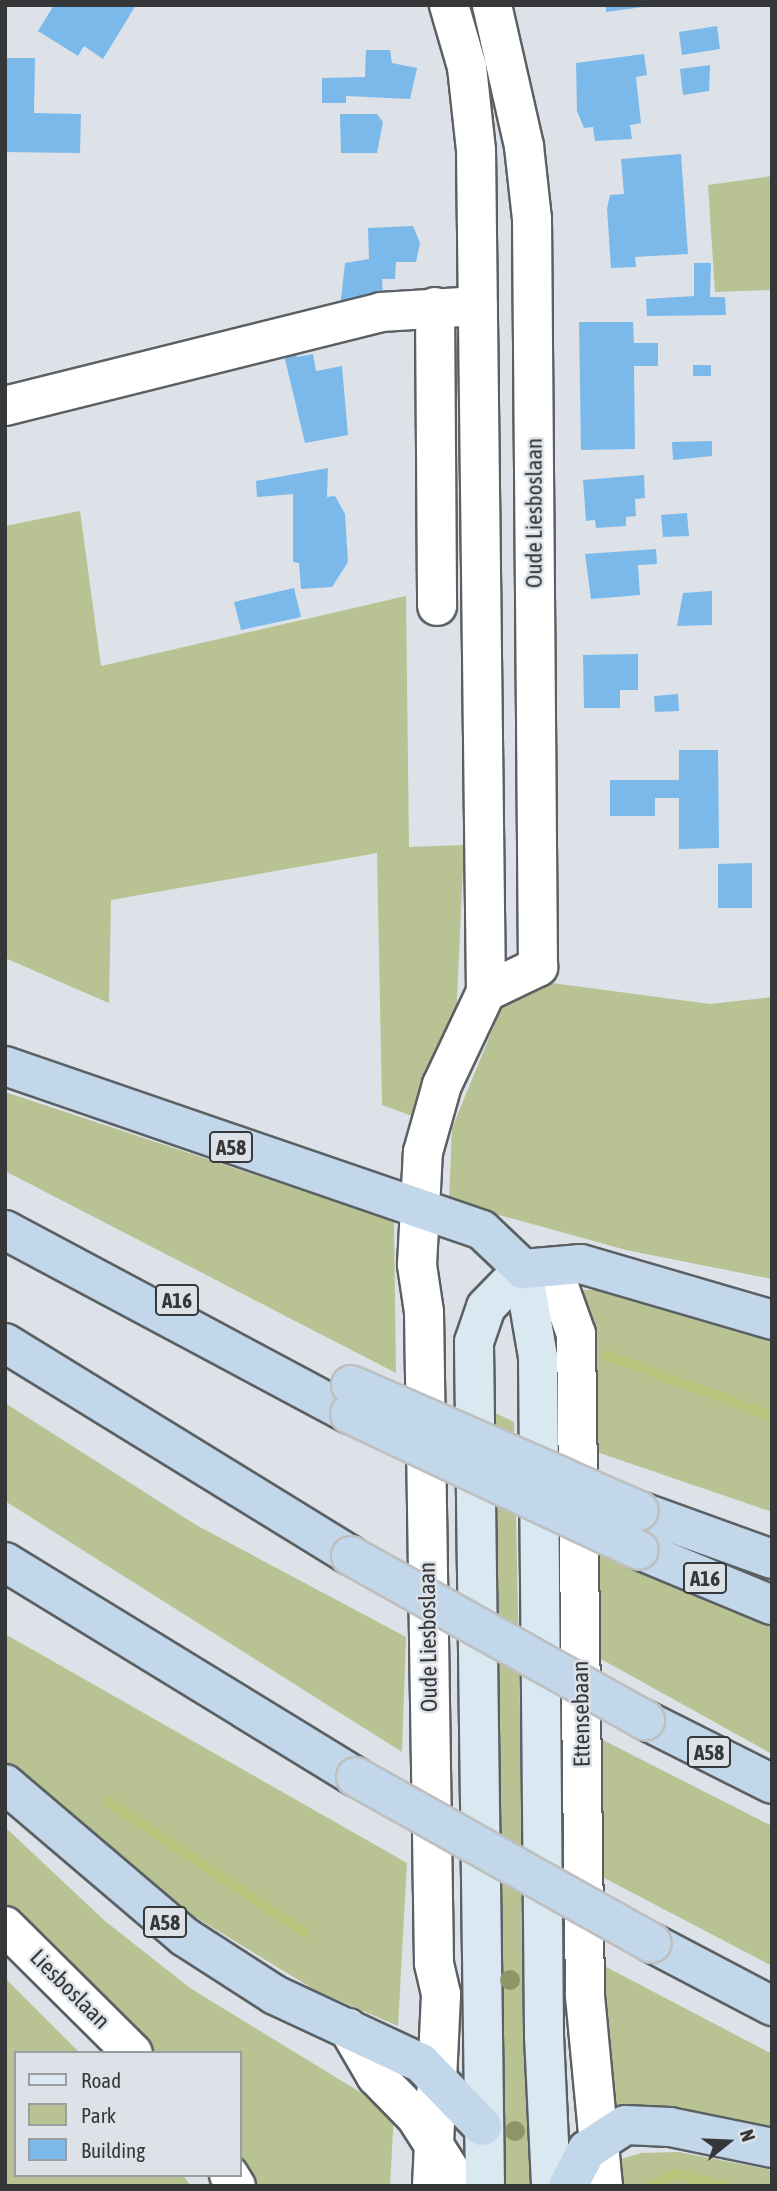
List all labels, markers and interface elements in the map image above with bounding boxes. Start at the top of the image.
street label: Oude Liesboslaan [520,438,548,588]
road number: A58 [208,1130,254,1164]
road number: A16 [154,1282,200,1318]
road number: A16 [682,1560,728,1596]
street label: Oude Liesboslaan [413,1562,443,1712]
street label: Ettensebaan [566,1661,596,1767]
road number: A58 [686,1734,732,1770]
road number: A58 [142,1904,188,1940]
street label: Liesboslaan [24,1943,116,2035]
legend [14,2051,242,2177]
text: Road [81,2068,121,2092]
text: Park [81,2103,116,2127]
north arrow [693,2107,763,2177]
text: N [736,2127,760,2144]
text: Building [81,2138,145,2162]

